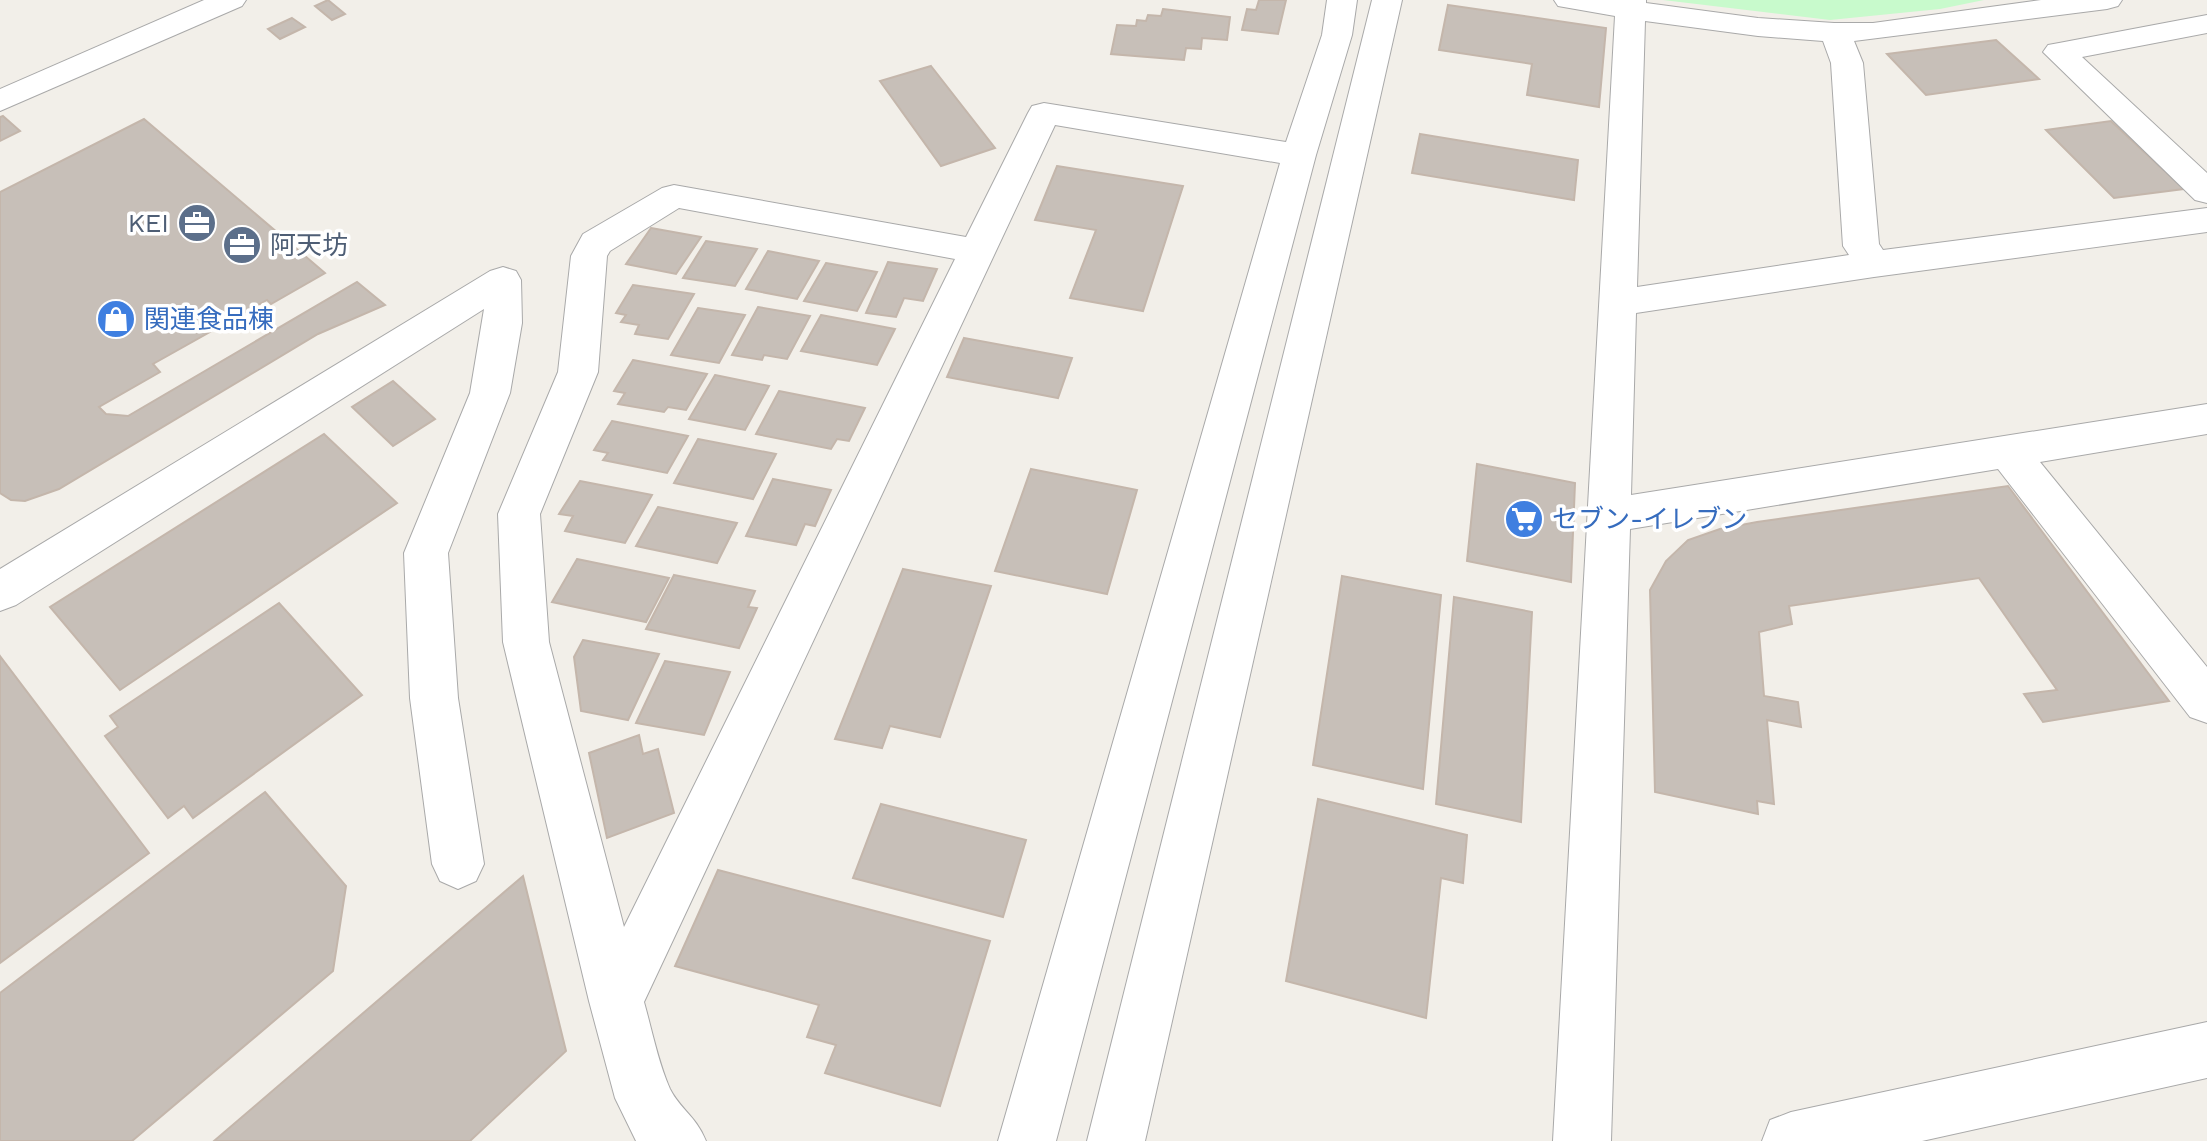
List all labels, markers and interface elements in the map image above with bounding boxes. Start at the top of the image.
office icon: KEI [176,202,218,244]
place label: KEI [128,208,169,238]
office icon: 阿天坊 [221,224,263,266]
place label: 阿天坊 [270,230,348,260]
shop icon: 関連食品棟 [95,298,137,340]
place label: 関連食品棟 [144,304,274,334]
supermarket icon: セブン-イレブン [1503,498,1545,540]
place label: セブン-イレブン [1552,504,1747,534]

